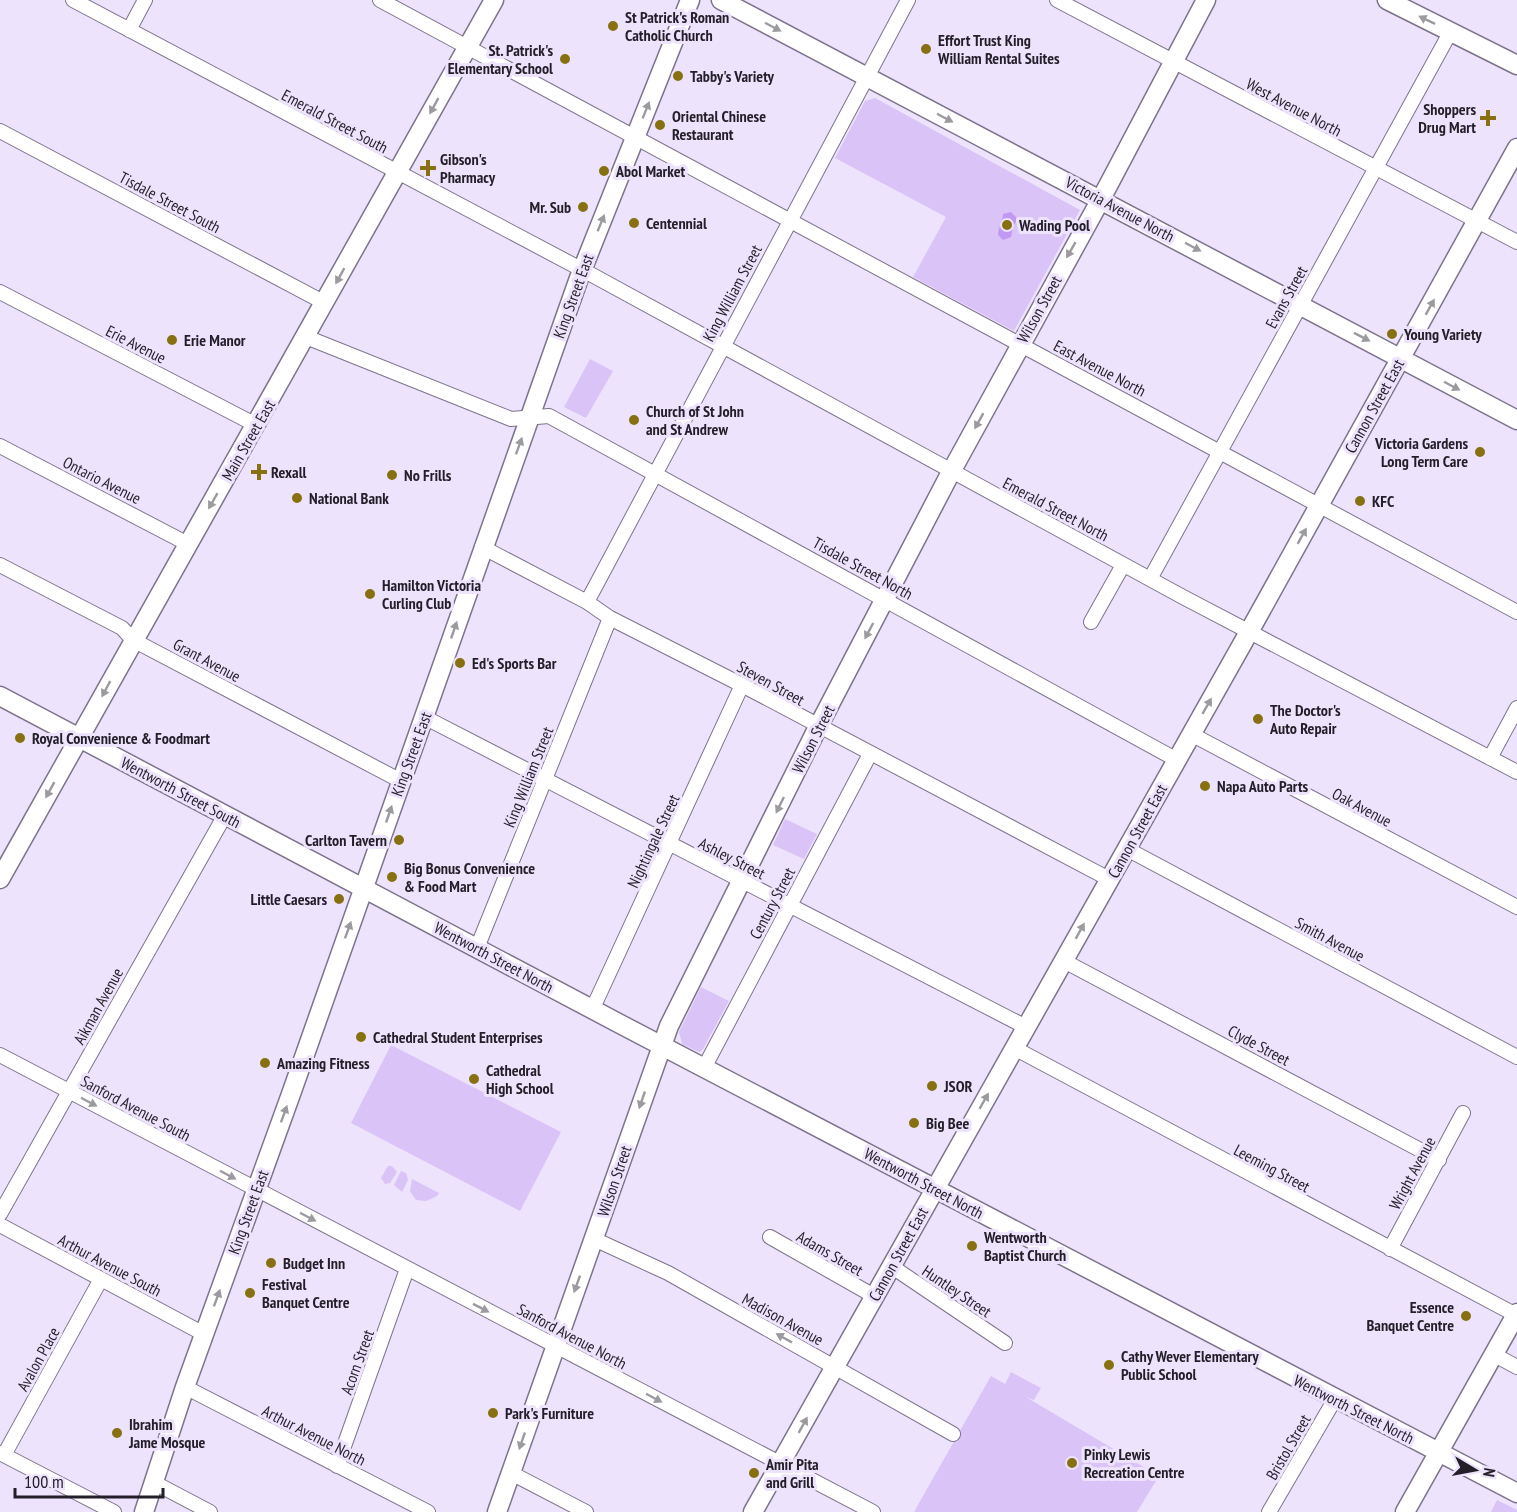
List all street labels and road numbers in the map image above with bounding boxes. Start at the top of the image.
street label: West Avenue North [1243,73,1345,141]
street label: Emerald Street South [278,85,392,157]
street label: Tisdale Street South [116,167,224,237]
street label: Victoria Avenue North [1061,171,1178,246]
street label: King William Street [698,241,766,345]
street label: King Street East [549,251,598,341]
street label: Evans Street [1261,262,1312,332]
street label: Wilson Street [1012,271,1066,346]
street label: Erie Avenue [103,320,169,368]
street label: East Avenue North [1050,335,1150,401]
street label: Cannon Street East [1340,355,1408,457]
street label: Main Street East [217,395,279,484]
street label: Ontario Avenue [60,452,144,508]
street label: Emerald Street North [1000,473,1112,545]
street label: Tisdale Street North [809,532,917,604]
street label: Grant Avenue [170,634,244,686]
street label: Steven Street [734,656,809,710]
street label: Wilson Street [787,701,839,776]
street label: King Street East [387,709,436,799]
street label: King William Street [499,723,558,830]
street label: Wentworth Street South [118,752,244,832]
street label: Cannon Street East [1103,780,1171,882]
street label: Oak Avenue [1329,783,1395,831]
street label: Nightingale Street [623,790,684,891]
street label: Ashley Street [695,833,769,884]
street label: Century Street [745,863,799,942]
street label: Smith Avenue [1292,912,1368,966]
street label: Wentworth Street North [431,917,557,997]
street label: Aikman Avenue [69,964,127,1048]
street label: Clyde Street [1225,1020,1294,1070]
street label: Sanford Avenue South [78,1071,194,1145]
street label: Wright Avenue [1384,1133,1440,1213]
street label: Leeming Street [1230,1140,1314,1197]
street label: Wilson Street [593,1142,636,1219]
street label: Wentworth Street North [861,1143,987,1223]
street label: King Street East [224,1167,273,1257]
street label: Cannon Street East [864,1203,932,1305]
street label: Adams Street [793,1226,867,1280]
street label: Arthur Avenue South [55,1229,165,1301]
street label: Huntley Street [919,1261,996,1322]
street label: Madison Avenue [739,1288,827,1350]
street label: Sanford Avenue North [514,1299,630,1373]
street label: Avalon Place [12,1323,64,1395]
street label: Acorn Street [336,1326,378,1397]
street label: Wentworth Street North [1291,1370,1417,1448]
street label: Arthur Avenue North [259,1400,369,1470]
street label: Bristol Street [1261,1410,1315,1483]

